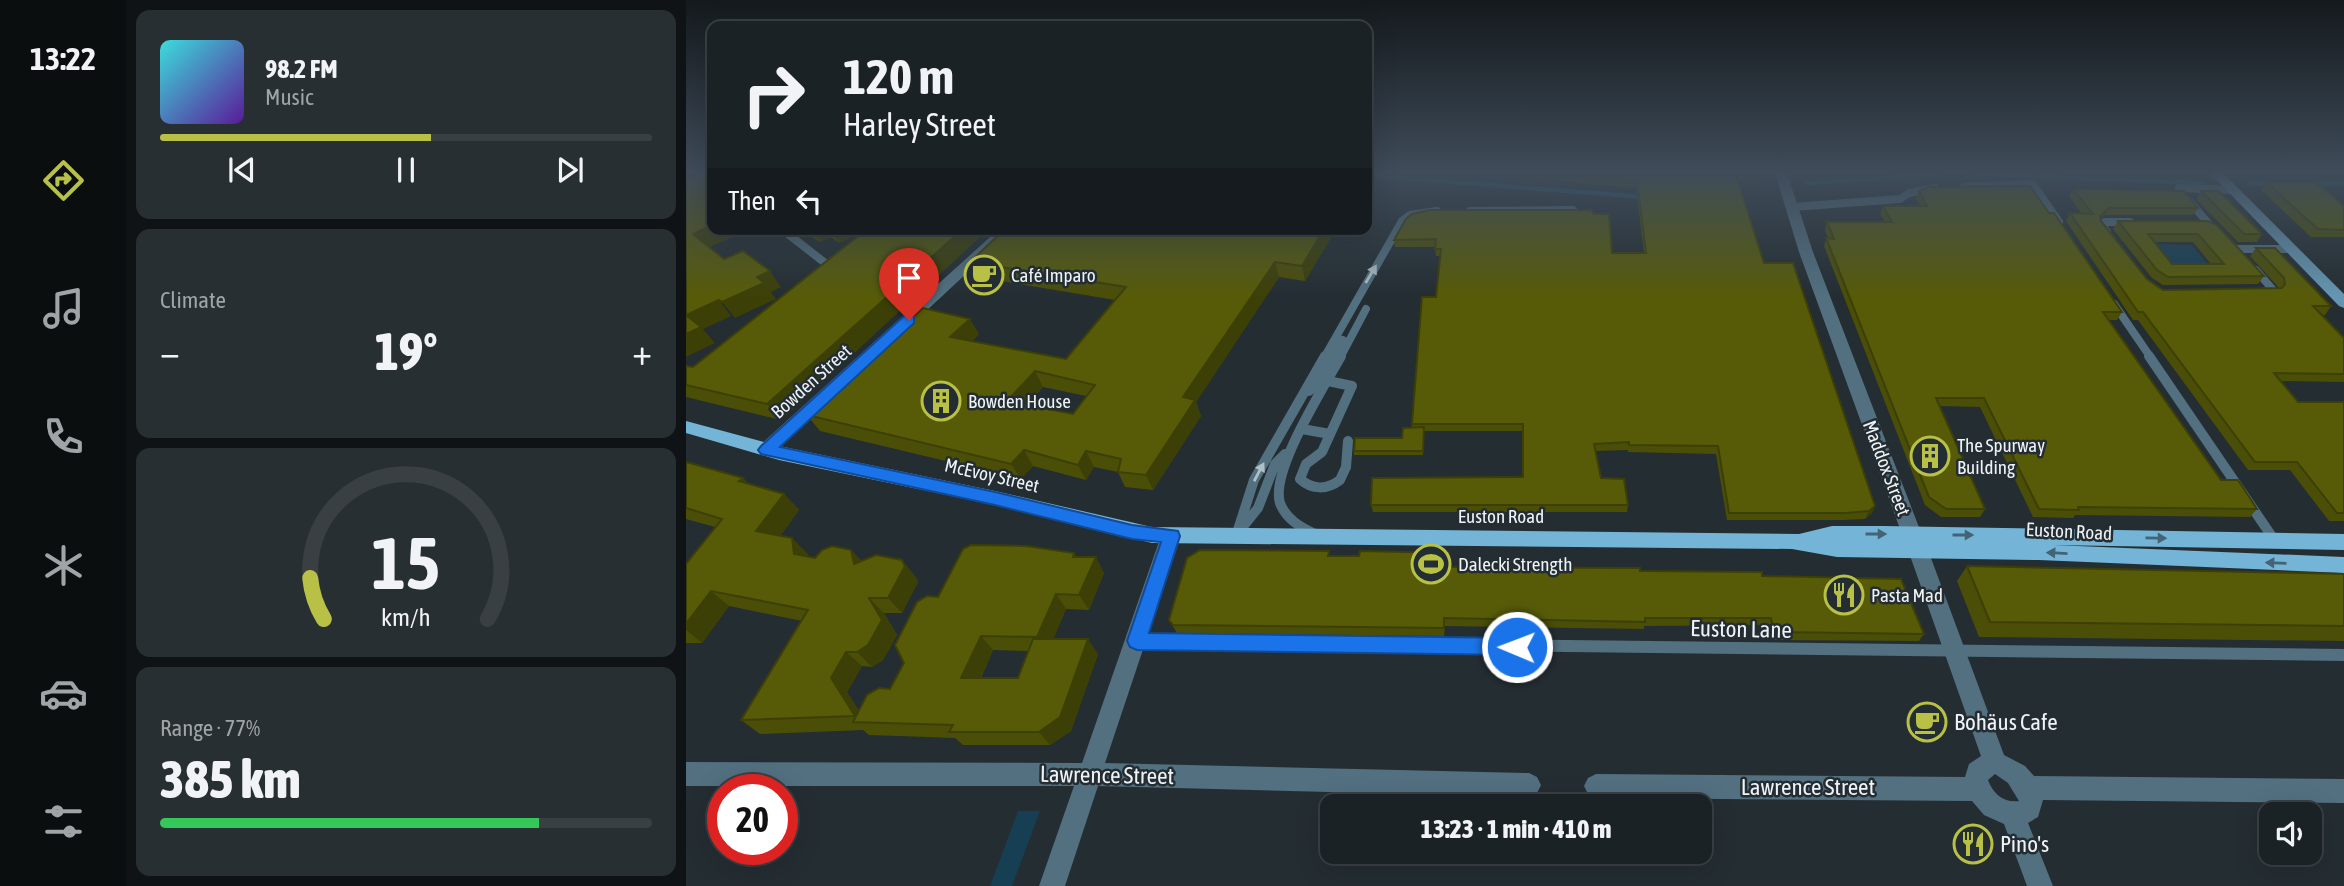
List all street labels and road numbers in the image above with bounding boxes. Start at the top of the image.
street label: Bowden Street [766,339,856,423]
street label: Maddox Street [1859,417,1915,519]
street label: McEvoy Street [943,453,1041,497]
street label: Euston Road [1458,505,1544,527]
street label: Euston Road [2025,518,2113,544]
street label: Euston Lane [1690,615,1792,643]
street label: Lawrence Street [1040,761,1174,789]
street label: Lawrence Street [1741,774,1875,800]

